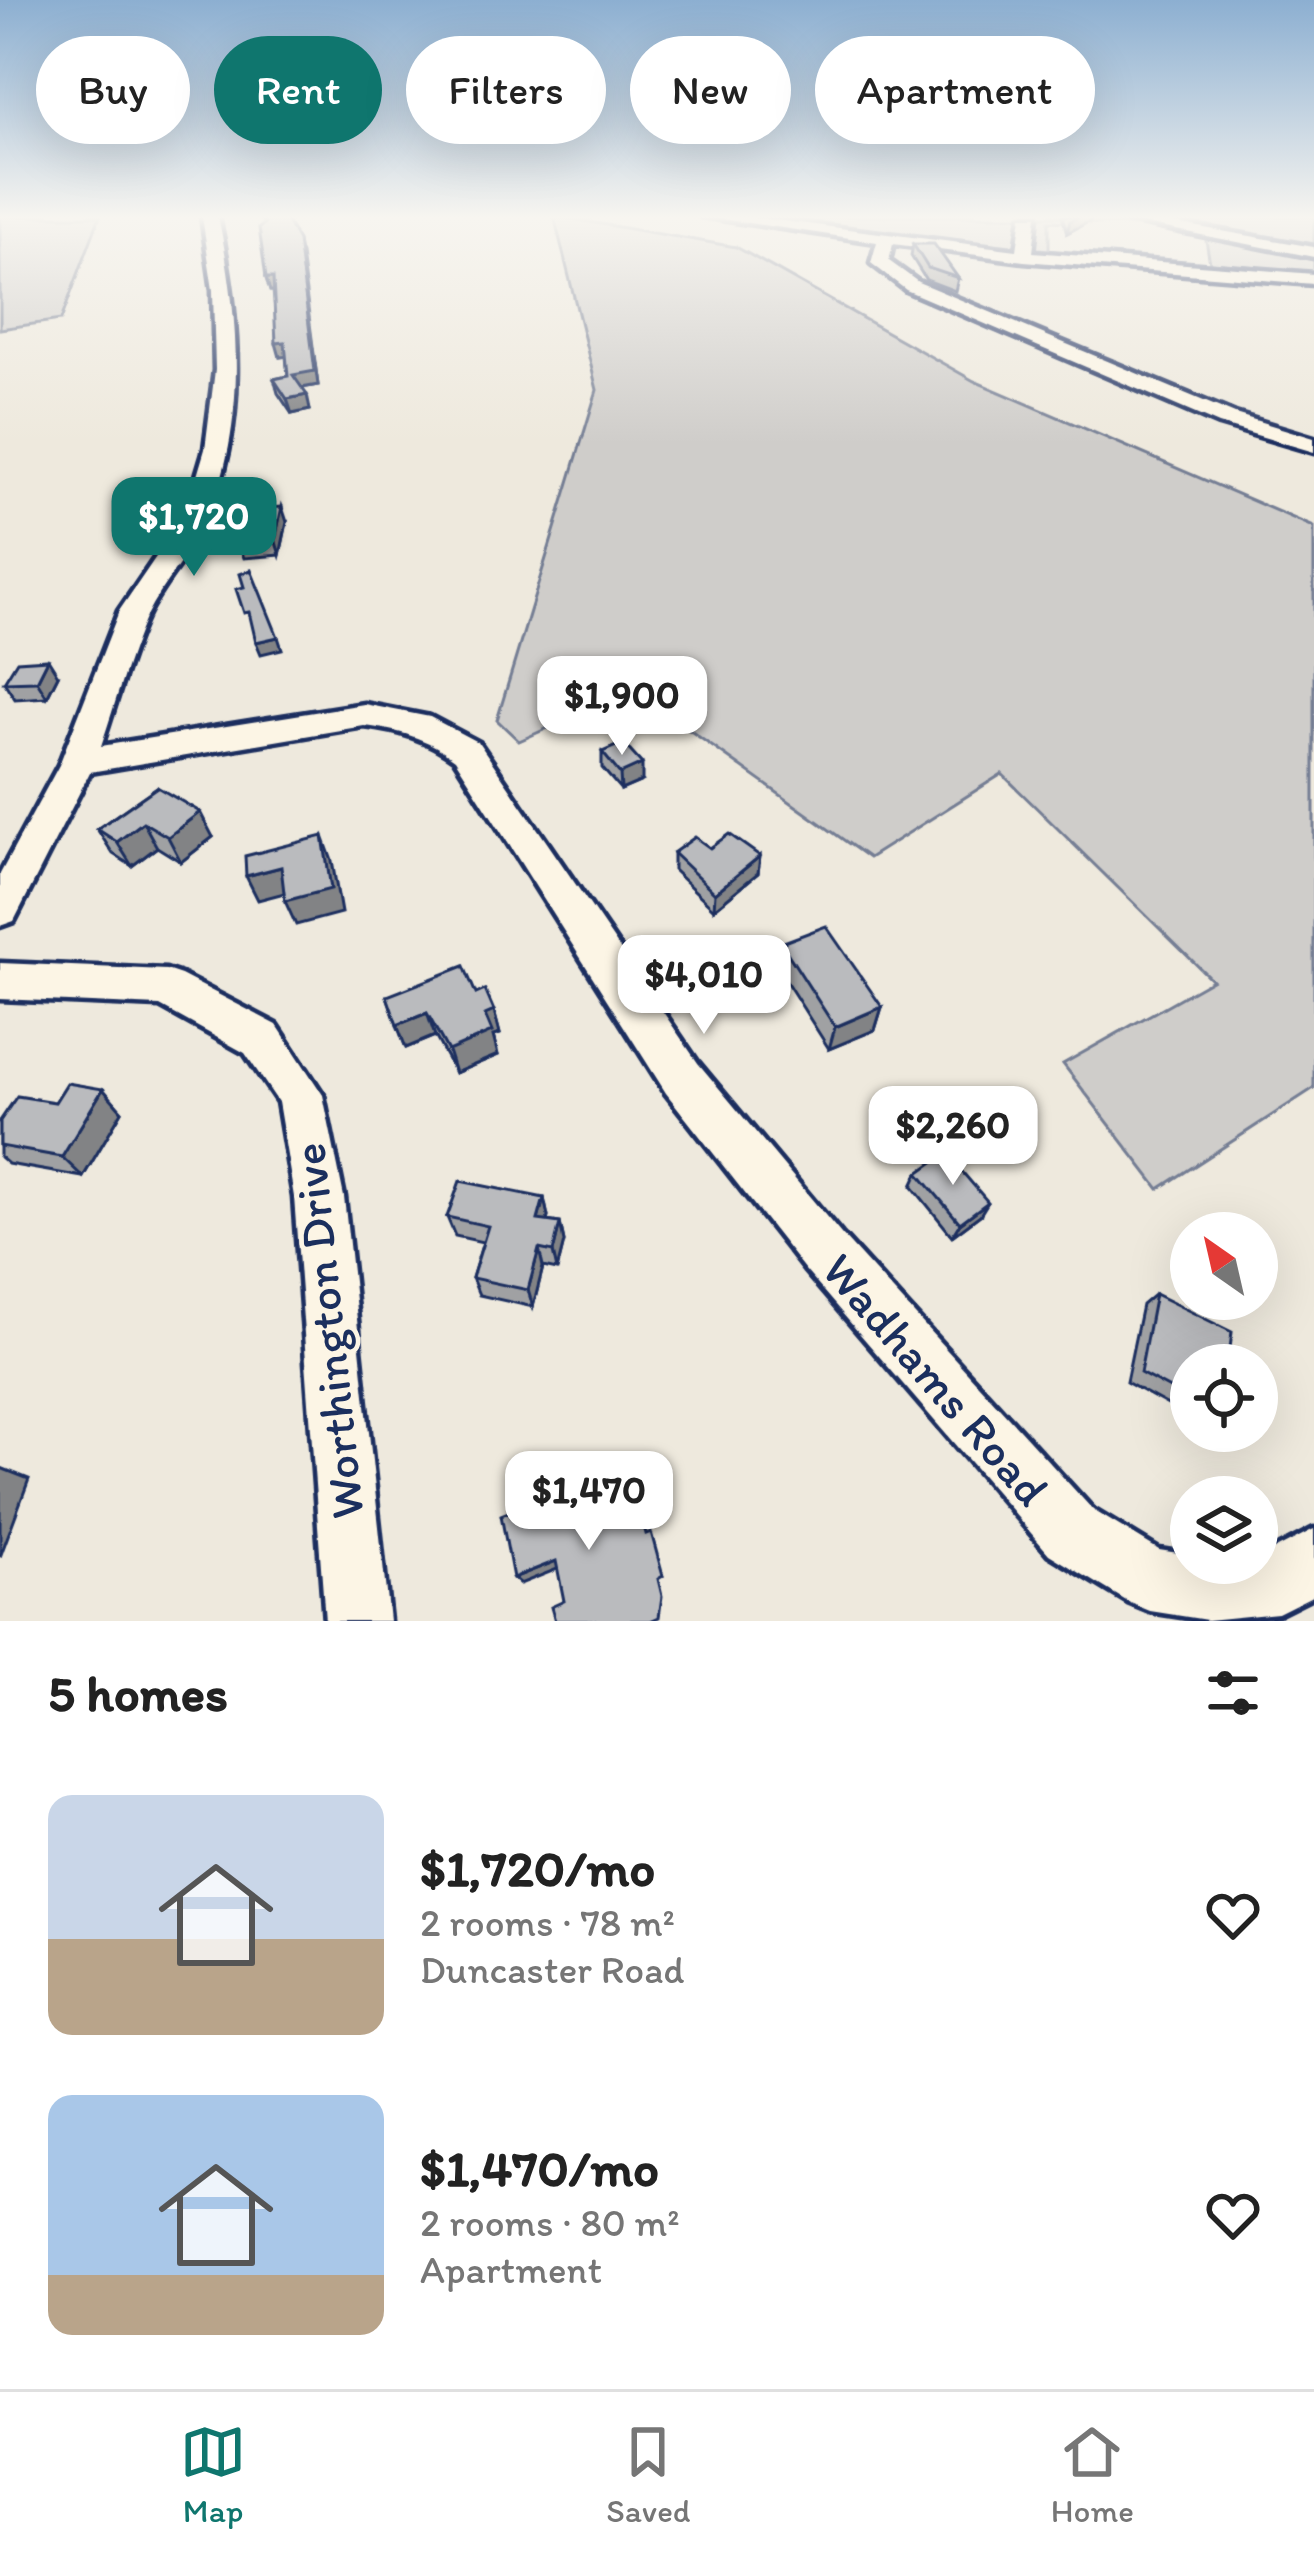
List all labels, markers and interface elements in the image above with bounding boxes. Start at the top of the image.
chip: Buy [36,36,190,144]
chip: Rent [214,36,382,144]
chip: Filters [406,36,606,144]
chip: New [630,36,791,144]
chip: Apartment [815,36,1095,144]
pin: $1,720 [96,477,292,579]
text: $1,720 [139,492,250,539]
pin: $1,900 [524,656,720,758]
text: $1,900 [564,671,680,718]
pin: $4,010 [606,935,802,1037]
text: $4,010 [645,950,763,997]
pin: $2,260 [855,1086,1051,1188]
text: $2,260 [896,1101,1010,1148]
street label: Worthington Drive [278,1140,376,1522]
north arrow [1170,1212,1278,1320]
map controls [1170,1212,1278,1584]
street label: Wadhams Road [811,1241,1062,1517]
button: locate [1170,1344,1278,1452]
pin: $1,470 [491,1451,687,1553]
text: $1,470 [532,1466,646,1513]
button: layers [1170,1476,1278,1584]
icon: filters [1200,1660,1266,1726]
text: 5 homes [48,1663,228,1724]
text: $1,720/mo [420,1838,655,1899]
icon: home [144,1843,288,1987]
icon: heart [1200,1882,1266,1948]
text: 2 rooms · 78 m² [420,1899,675,1946]
text: Duncaster Road [420,1946,685,1993]
text: $1,470/mo [420,2138,659,2199]
icon: home [144,2143,288,2287]
icon: heart [1200,2182,1266,2248]
text: 2 rooms · 80 m² [420,2199,680,2246]
text: Apartment [420,2246,602,2293]
tab: Map [180,2419,246,2530]
tab: Saved [606,2419,690,2530]
tab: Home [1051,2419,1134,2530]

